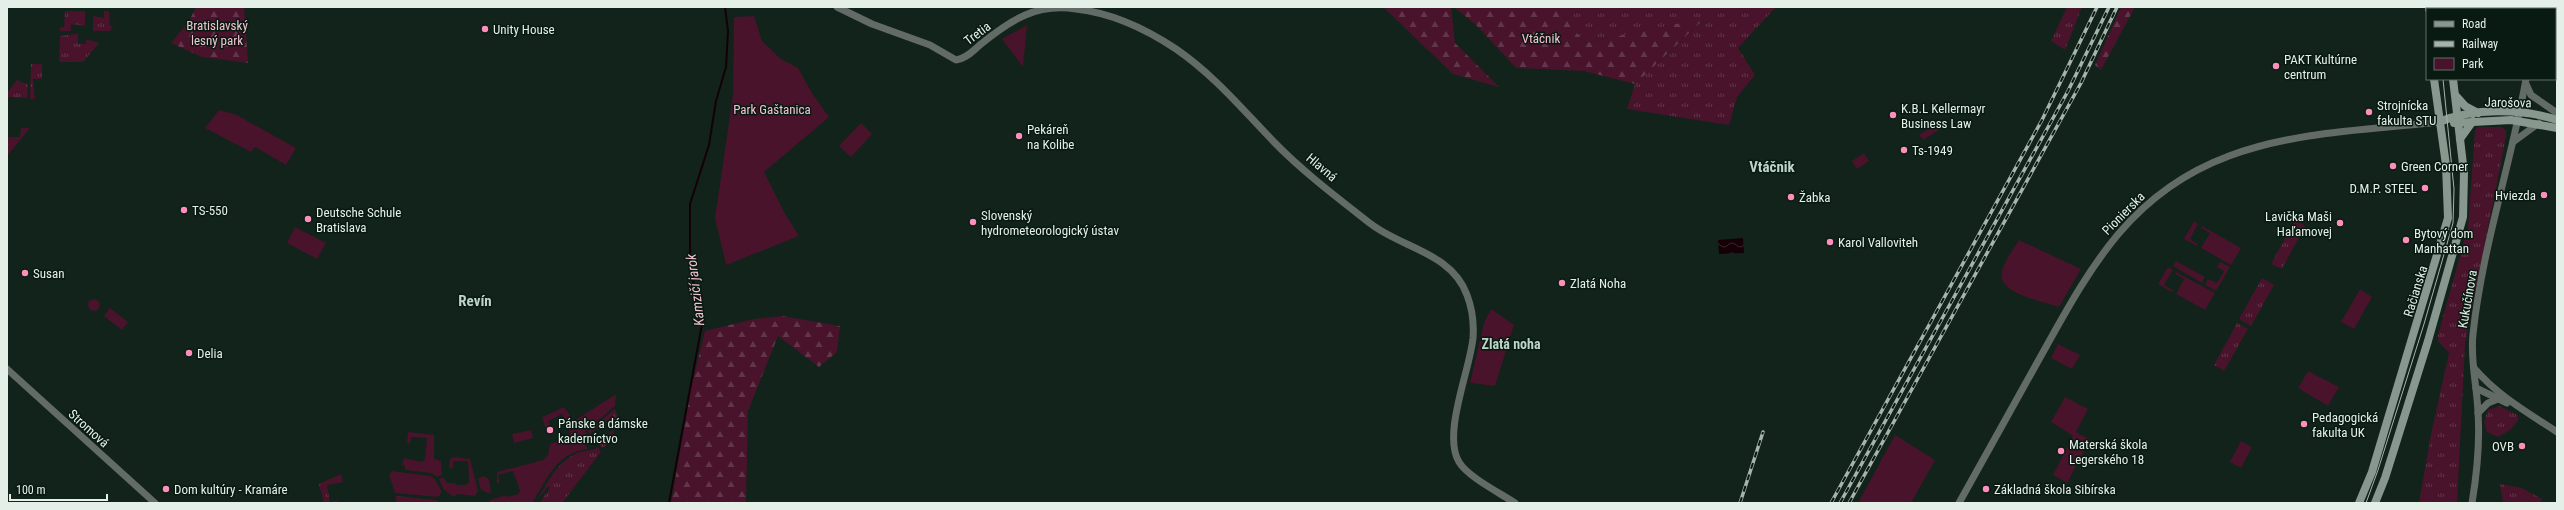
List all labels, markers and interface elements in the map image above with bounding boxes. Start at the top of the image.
legend [2426,8,2556,80]
text: Road [2462,17,2486,31]
park label: Bratislavský lesný park [186,18,248,48]
street label: Tretia [961,19,994,48]
place label: Unity House [493,22,555,37]
marker: Unity House [480,24,490,34]
park label: Vtáčnik [1522,31,1560,46]
text: Railway [2462,37,2498,51]
place label: PAKT Kultúrne centrum [2284,52,2357,82]
text: Park [2462,57,2484,71]
marker: PAKT Kultúrne centrum [2271,61,2281,71]
street label: Jarošova [2484,95,2532,110]
place label: Strojnícka fakulta STU [2377,98,2436,128]
place label: K.B.L Kellermayr Business Law [1901,101,1986,131]
park label: Park Gaštanica [733,102,811,117]
marker: Strojnícka fakulta STU [2364,107,2374,117]
marker: K.B.L Kellermayr Business Law [1888,110,1898,120]
place label: Pekáreň na Kolibe [1027,122,1074,152]
marker: Pekáreň na Kolibe [1014,131,1024,141]
place label: Ts-1949 [1912,143,1953,158]
marker: Ts-1949 [1899,145,1909,155]
street label: Hlavná [1303,150,1340,184]
district label: Vtáčnik [1749,158,1796,176]
place label: Green Corner [2401,159,2468,174]
marker: Green Corner [2388,161,2398,171]
place label: D.M.P. STEEL [2349,181,2417,196]
marker: D.M.P. STEEL [2420,183,2430,193]
place label: Hviezda [2495,188,2536,203]
street label: Pionierska [2099,189,2148,238]
place label: Žabka [1799,190,1831,205]
marker: Hviezda [2539,190,2549,200]
marker: Žabka [1786,192,1796,202]
place label: TS-550 [192,203,228,218]
marker: TS-550 [179,205,189,215]
place label: Deutsche Schule Bratislava [316,205,401,235]
place label: Slovenský hydrometeorologický ústav [981,208,1119,238]
place label: Lavička Maši Haľamovej [2265,209,2332,239]
marker: Deutsche Schule Bratislava [303,214,313,224]
marker: Slovenský hydrometeorologický ústav [968,217,978,227]
marker: Lavička Maši Haľamovej [2335,218,2345,228]
place label: Bytový dom Manhattan [2414,226,2473,256]
place label: Karol Valloviteh [1838,235,1918,250]
marker: Bytový dom Manhattan [2401,235,2411,245]
marker: Karol Valloviteh [1825,237,1835,247]
water label: Kamzičí jarok [683,252,707,327]
street label: Račianska [2401,264,2430,319]
place label: Susan [33,266,64,281]
marker: Susan [20,268,30,278]
street label: Kukučínova [2455,269,2480,329]
place label: Zlatá Noha [1570,276,1626,291]
marker: Zlatá Noha [1557,278,1567,288]
district label: Revín [458,292,492,310]
district label: Zlatá noha [1481,336,1541,352]
place label: Delia [197,346,223,361]
marker: Delia [184,348,194,358]
street label: Stromová [65,406,112,450]
place label: Pedagogická fakulta UK [2312,410,2378,440]
place label: Pánske a dámske kaderníctvo [558,416,648,446]
marker: Pedagogická fakulta UK [2299,419,2309,429]
marker: Pánske a dámske kaderníctvo [545,425,555,435]
place label: Materská škola Legerského 18 [2069,437,2147,467]
place label: OVB [2492,439,2514,454]
marker: OVB [2517,441,2527,451]
marker: Materská škola Legerského 18 [2056,446,2066,456]
scale bar [10,476,107,502]
place label: Dom kultúry - Kramáre [174,482,288,497]
place label: Základná škola Sibírska [1994,482,2116,497]
text: 100 m [16,483,46,497]
marker: Dom kultúry - Kramáre [161,484,171,494]
marker: Základná škola Sibírska [1981,484,1991,494]

